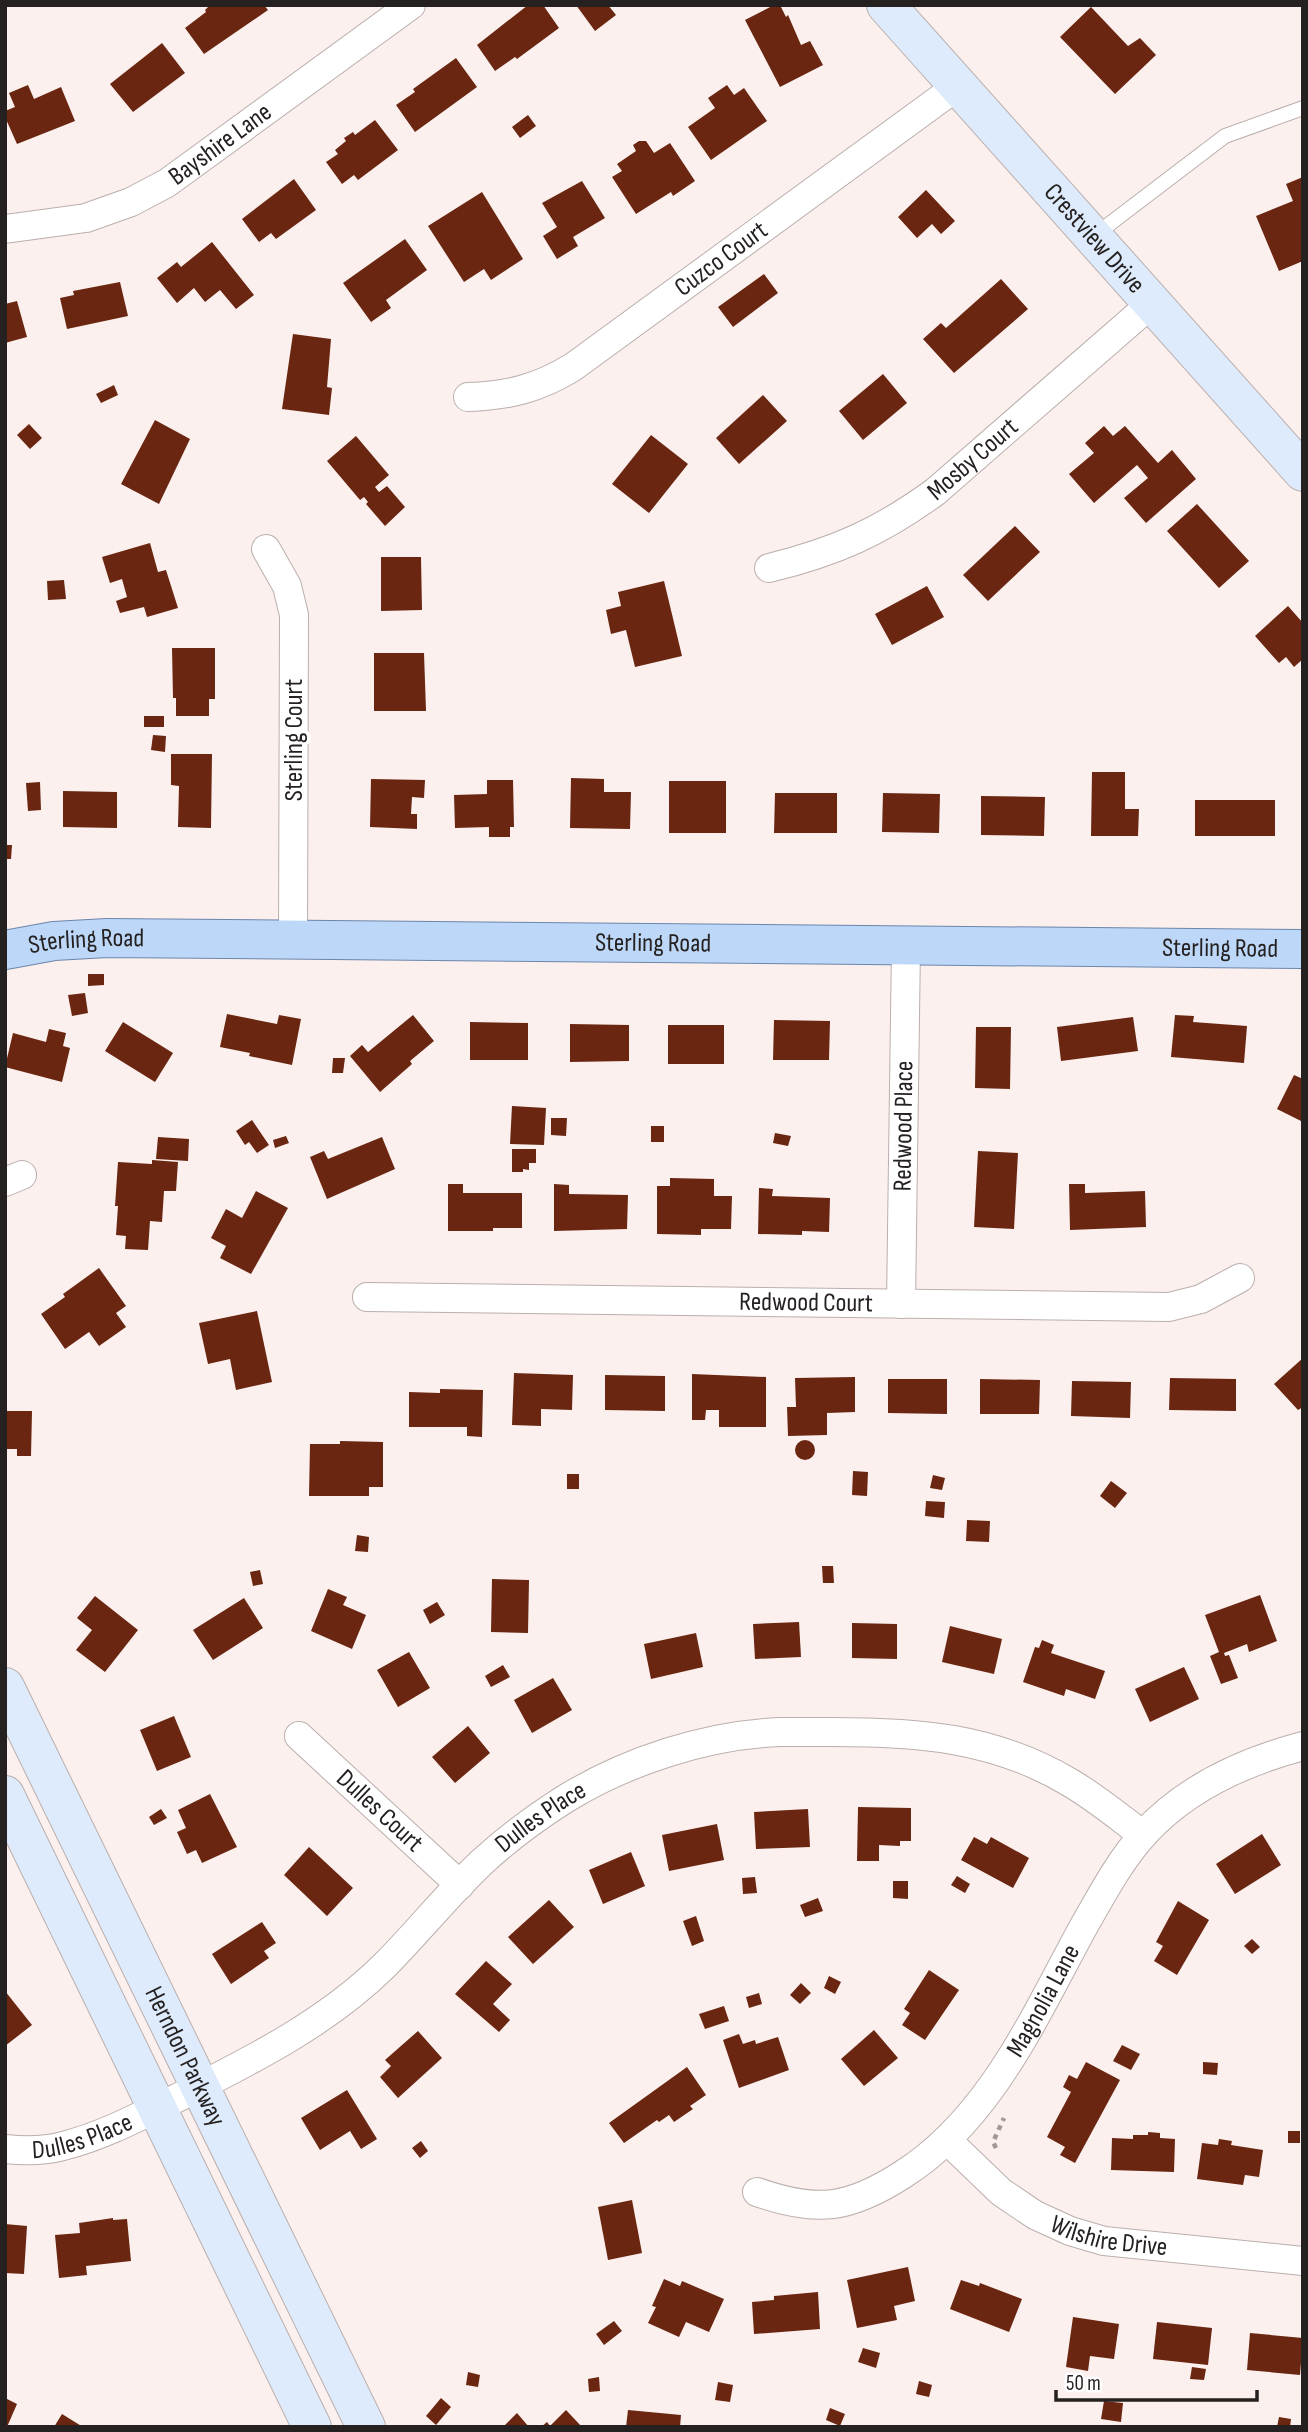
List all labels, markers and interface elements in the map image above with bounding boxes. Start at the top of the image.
street label: Bayshire Lane [163,96,278,192]
street label: Crestview Drive [1037,177,1152,300]
street label: Cuzco Court [669,215,774,303]
street label: Mosby Court [921,411,1025,507]
street label: Sterling Court [279,679,310,801]
street label: Sterling Road [26,922,144,961]
street label: Sterling Road [595,927,711,959]
street label: Sterling Road [1162,932,1278,964]
street label: Redwood Place [887,1060,920,1192]
street label: Redwood Court [739,1286,873,1319]
street label: Dulles Court [330,1763,430,1858]
street label: Dulles Place [489,1775,591,1859]
street label: Magnolia Lane [1000,1939,1087,2063]
street label: Herndon Parkway [138,1982,232,2131]
street label: Dulles Place [31,2106,137,2166]
street label: Wilshire Drive [1045,2209,1169,2263]
scale bar [1056,2358,1257,2402]
text: 50 m [1066,2371,1101,2396]

